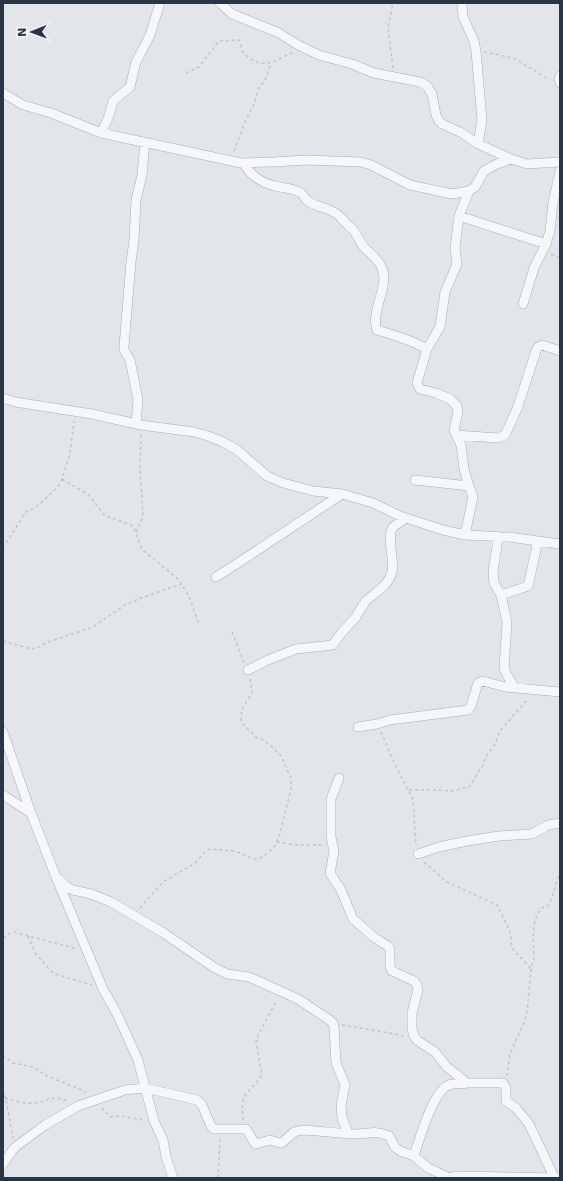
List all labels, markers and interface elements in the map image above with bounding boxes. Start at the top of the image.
north arrow [12,12,52,52]
text: N [16,27,29,37]

